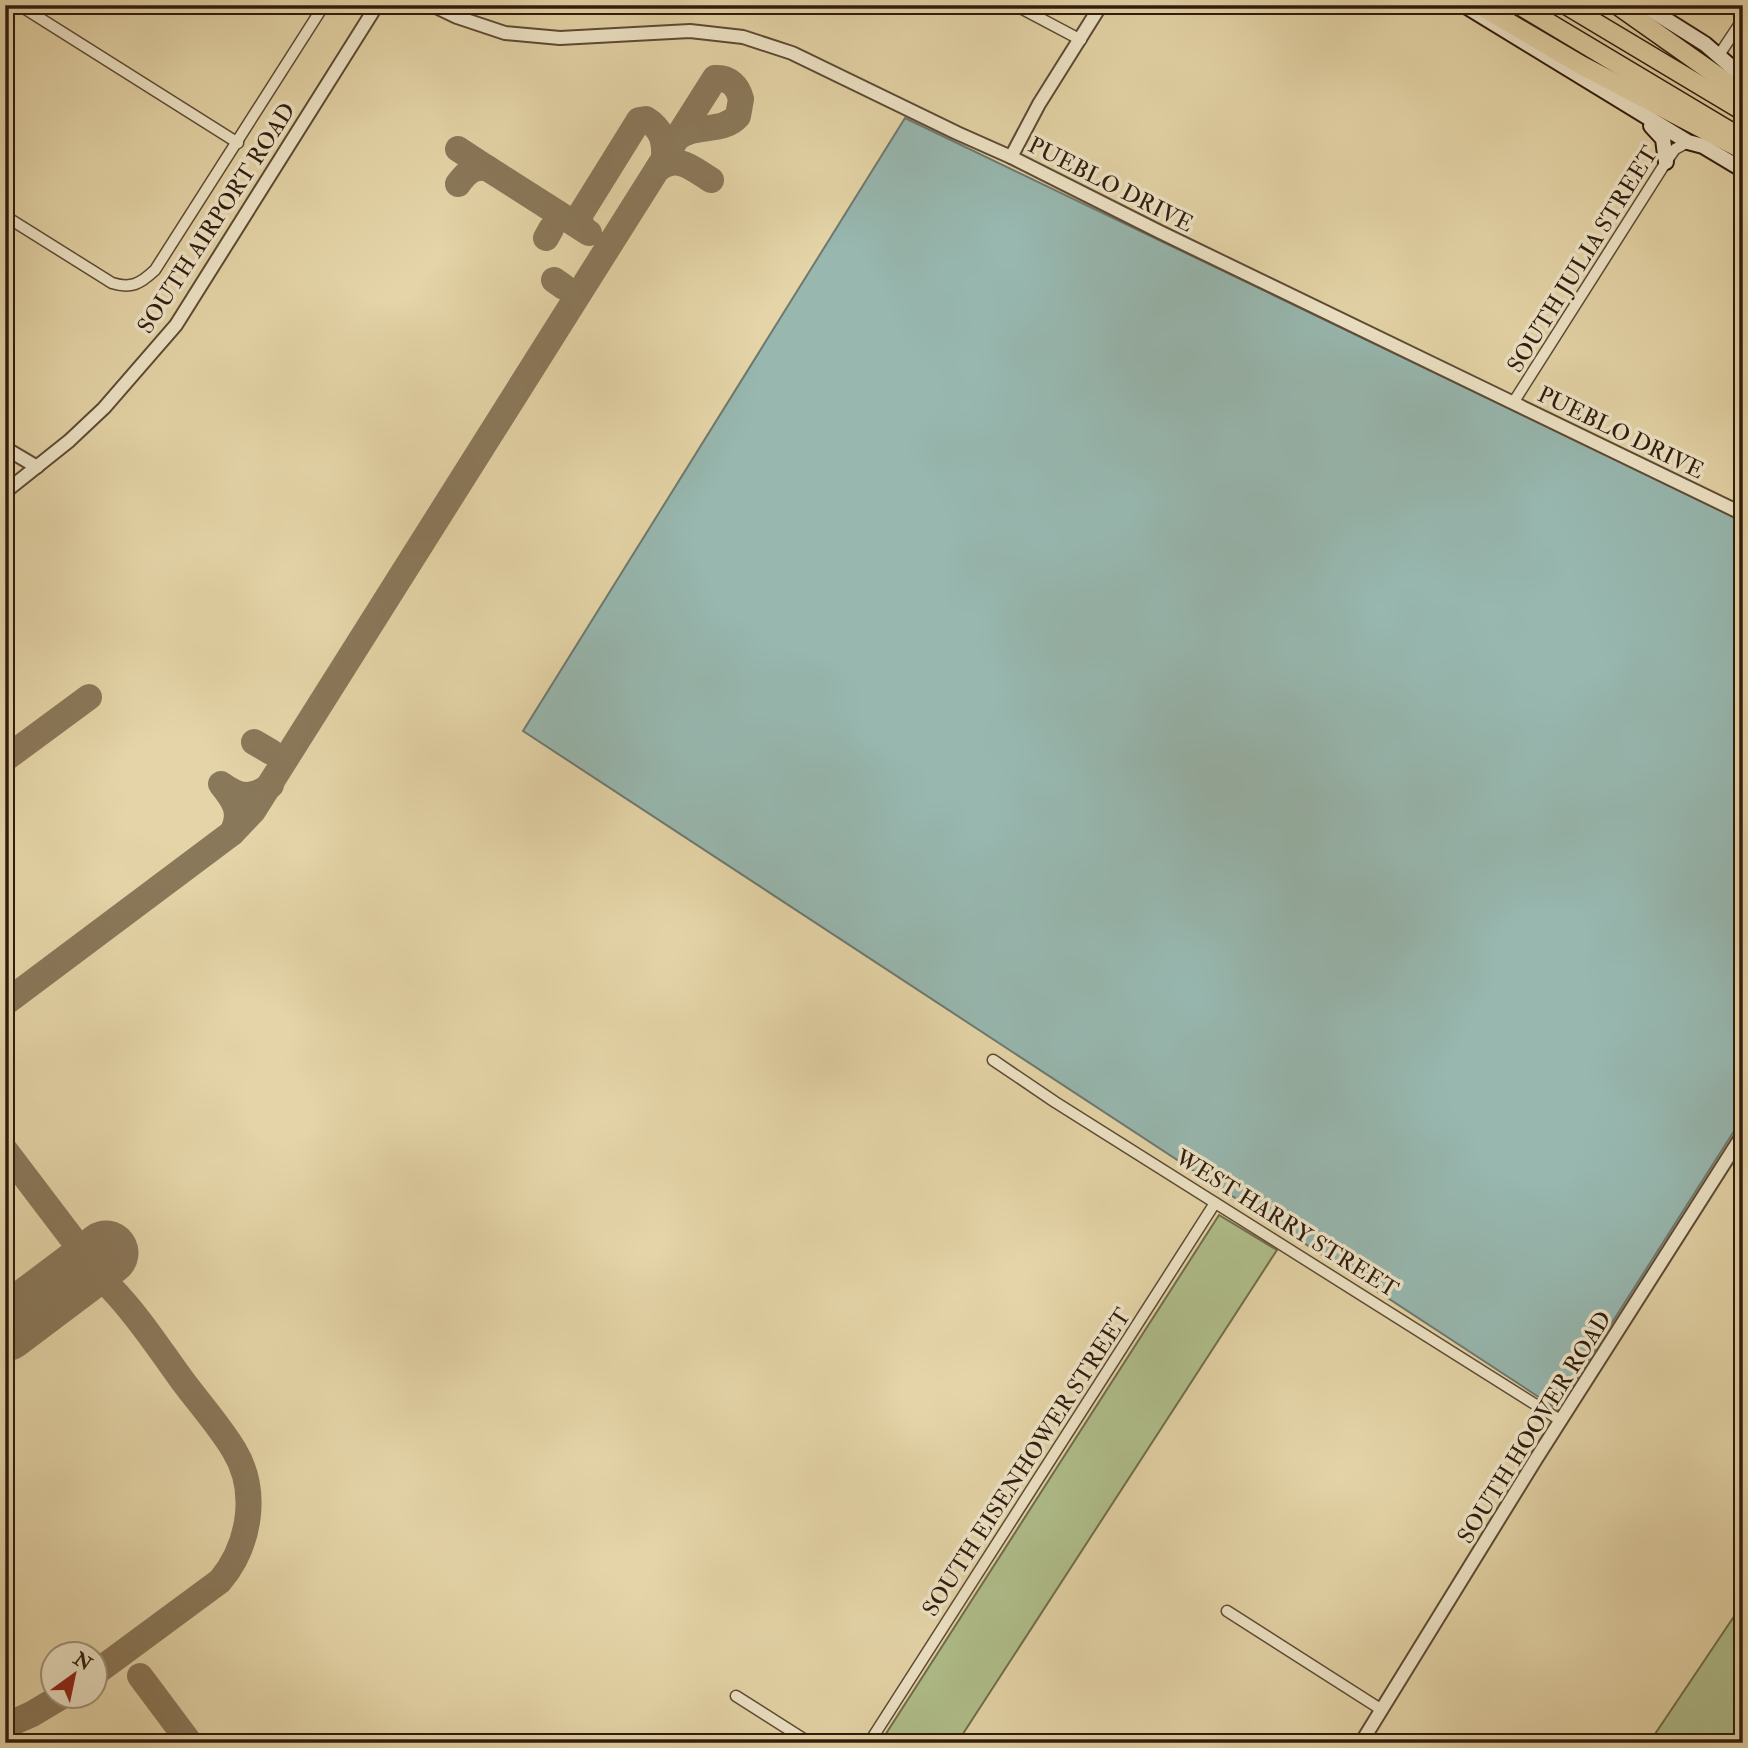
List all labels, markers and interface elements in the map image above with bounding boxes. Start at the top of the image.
street label: SOUTH AIRPORT ROAD [131,97,302,339]
street label: PUEBLO DRIVE [1023,130,1198,239]
street label: SOUTH JULIA STREET [1501,140,1664,378]
street label: PUEBLO DRIVE [1533,380,1709,485]
street label: WEST HARRY STREET [1169,1142,1404,1304]
street label: SOUTH EISENHOWER STREET [916,1303,1137,1622]
street label: SOUTH HOOVER ROAD [1451,1306,1618,1549]
north arrow [38,1640,108,1710]
text: N [68,1646,97,1677]

